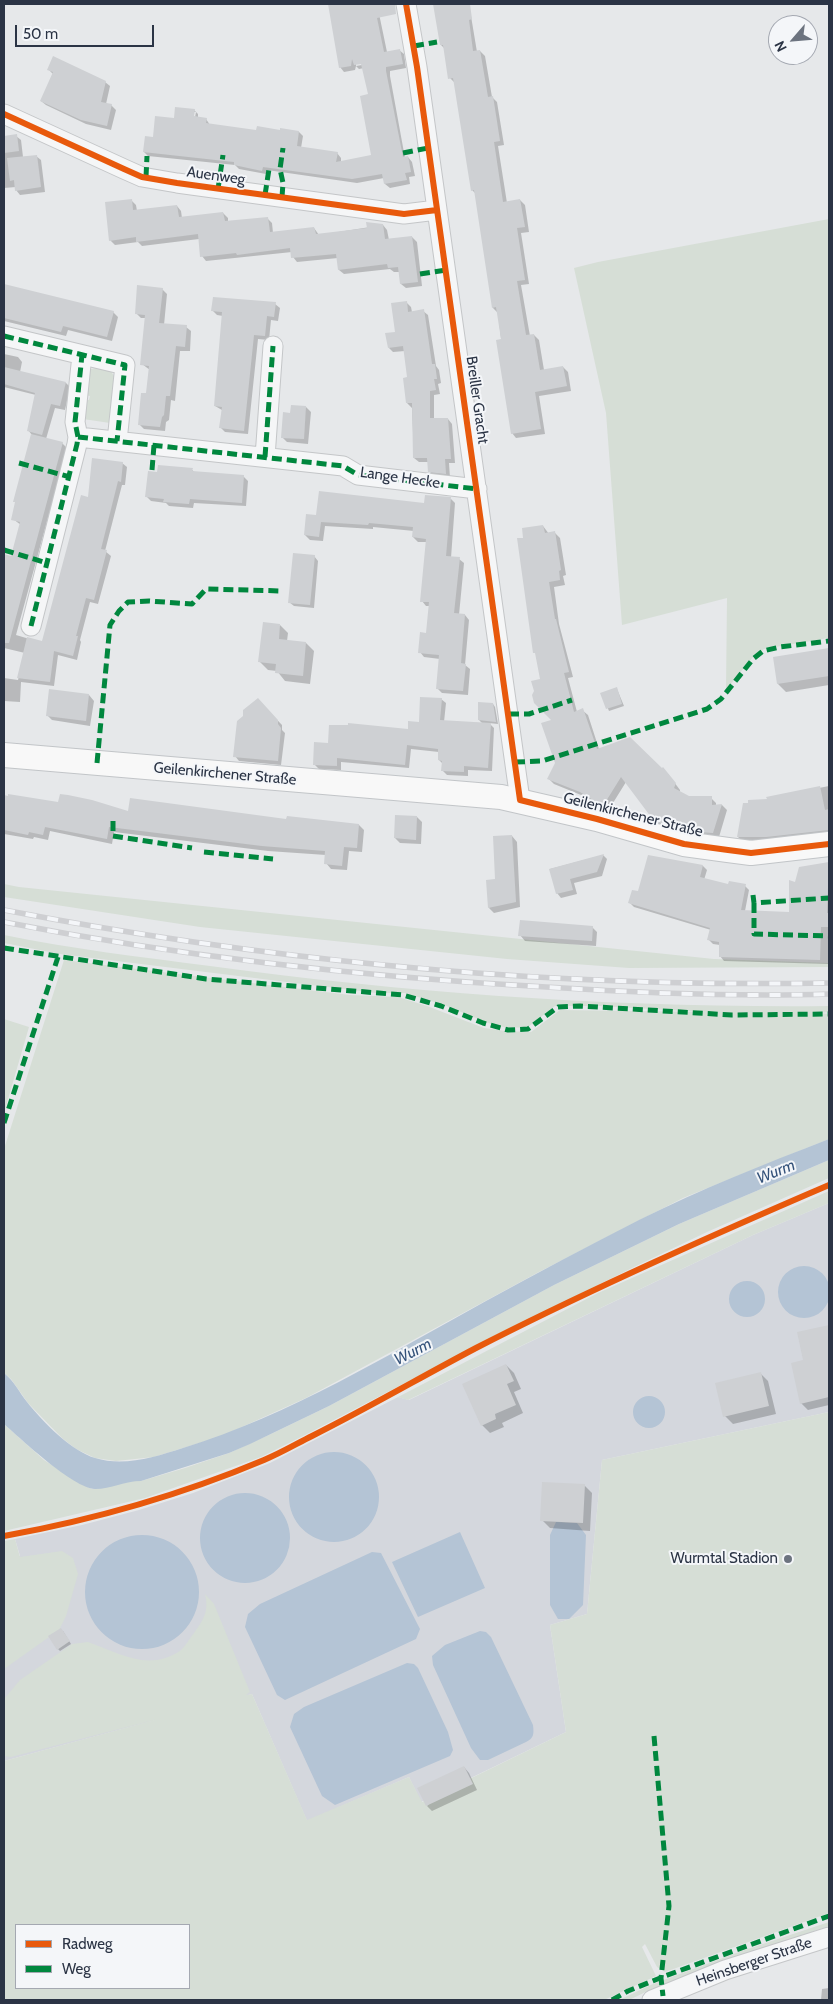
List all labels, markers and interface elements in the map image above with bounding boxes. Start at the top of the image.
scale bar [18,15,156,47]
north arrow [768,15,818,65]
text: 50 m [23,25,58,43]
text: N [770,38,791,55]
street label: Auenweg [186,163,246,189]
street label: Breiller Gracht [462,355,492,445]
street label: Lange Hecke [359,463,441,493]
street label: Geilenkirchener Straße [153,759,297,789]
street label: Geilenkirchener Straße [561,789,705,841]
water label: Wurm [754,1156,798,1188]
water label: Wurm [391,1334,435,1370]
place label: Wurmtal Stadion [671,1550,778,1568]
marker: Wurmtal Stadion [782,1553,794,1565]
legend [15,1924,190,1989]
street label: Heinsberger Straße [694,1934,814,1990]
text: Radweg [62,1935,112,1953]
text: Weg [62,1960,91,1978]

